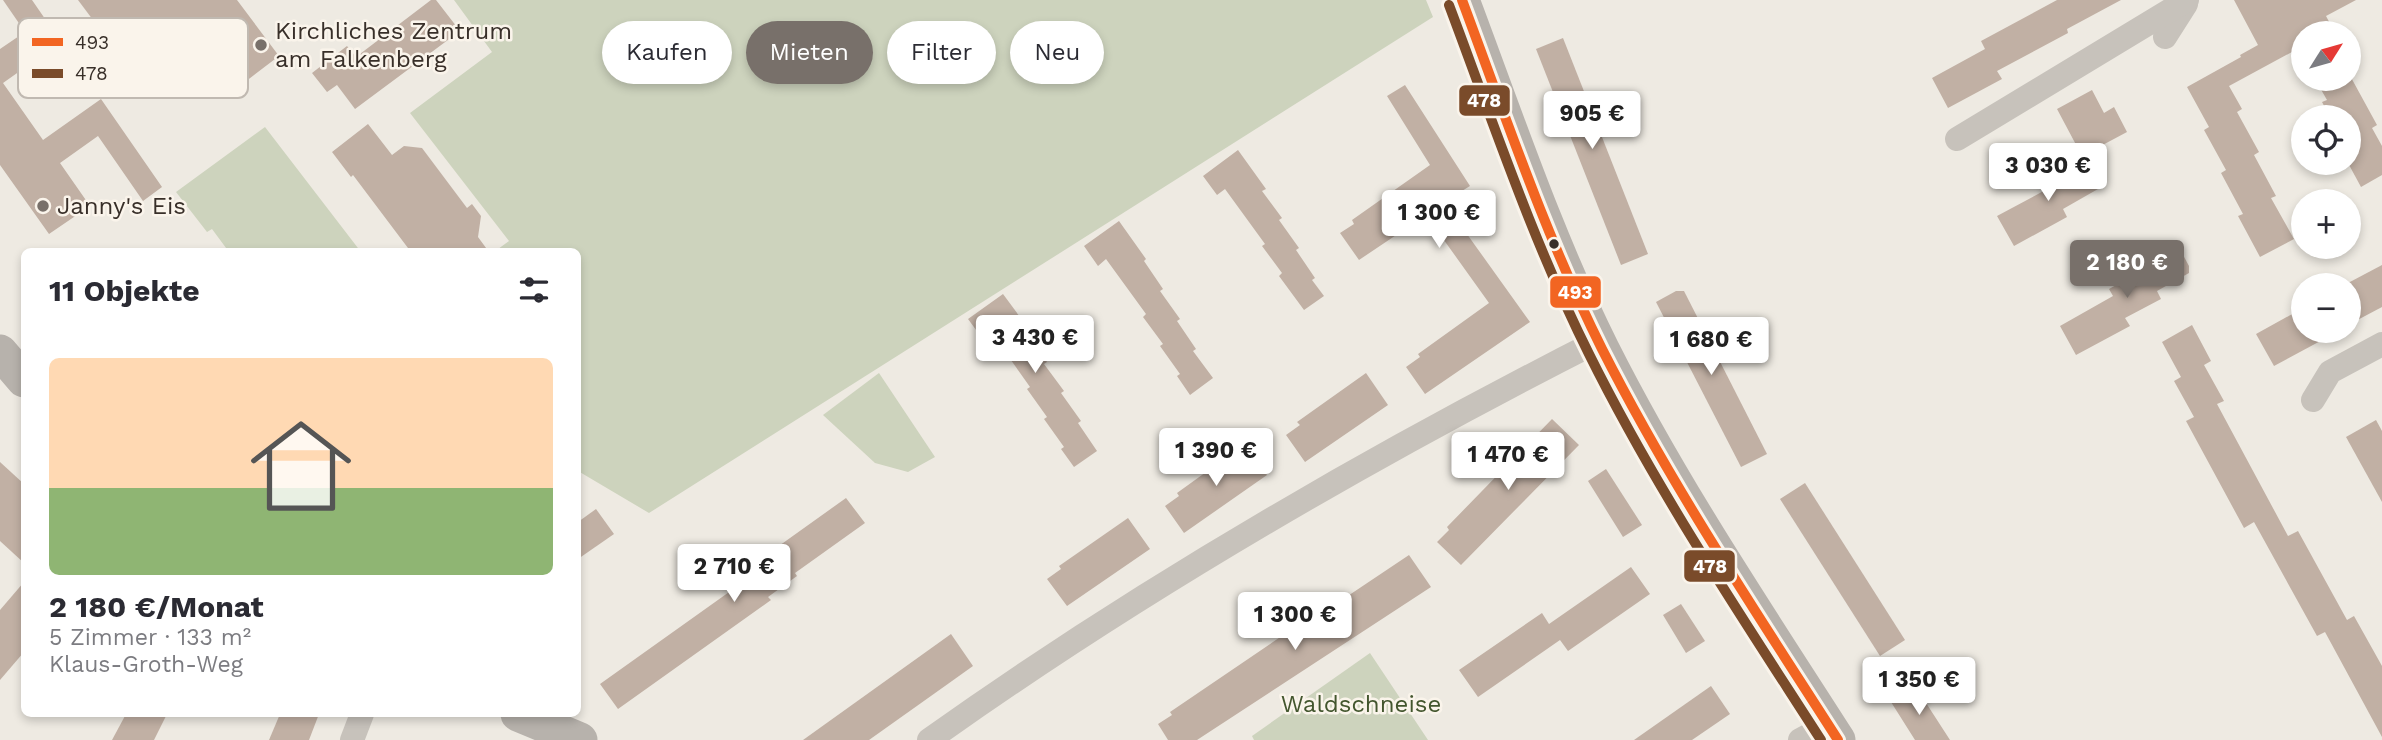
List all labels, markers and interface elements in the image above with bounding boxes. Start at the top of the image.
place label: Kirchliches Zentrum am Falkenberg [275,17,512,73]
legend [18,18,248,98]
chip: Kaufen [602,21,732,84]
chip: Mieten [746,21,873,84]
chip: Filter [887,21,996,84]
chip: Neu [1010,21,1104,84]
north arrow [2291,21,2361,91]
map controls [2291,21,2361,343]
text: 493 [75,31,109,54]
marker: Kirchliches Zentrum am Falkenberg [253,37,269,53]
text: 478 [75,62,108,85]
line badge: 478 [1458,84,1511,117]
text: 478 [1467,89,1501,112]
pin: 905 € [1543,92,1641,151]
text: 905 € [1560,100,1624,127]
button: locate [2291,105,2361,175]
pin: 3 030 € [1983,144,2113,203]
text: 3 030 € [2005,152,2091,179]
button: + [2291,189,2361,259]
pin: 1 300 € [1374,190,1504,250]
place label: Janny's Eis [57,192,186,220]
marker: Janny's Eis [35,198,51,214]
text: 1 300 € [1398,199,1480,226]
unlabelled marker [1547,237,1561,251]
pin: 2 180 € [2062,240,2192,300]
text: 2 180 € [2086,249,2168,276]
icon: filters [515,271,553,309]
text: 11 Objekte [49,273,200,308]
button: − [2291,273,2361,343]
line badge: 493 [1549,275,1602,309]
text: 493 [1557,281,1593,304]
pin: 3 430 € [970,316,1100,375]
pin: 1 680 € [1646,318,1776,377]
text: 3 430 € [992,324,1078,351]
text: 1 680 € [1670,326,1752,353]
icon: home [238,403,364,529]
pin: 1 390 € [1151,428,1281,488]
pin: 1 470 € [1443,433,1573,492]
text: 1 390 € [1175,437,1257,464]
text: 1 470 € [1467,441,1549,468]
pin: 2 710 € [669,544,799,604]
line badge: 478 [1683,549,1736,583]
text: 2 710 € [693,553,775,580]
text: 478 [1693,555,1727,578]
text: 2 180 €/Monat [49,589,264,624]
pin: 1 300 € [1230,592,1360,652]
text: 1 300 € [1254,601,1336,628]
text: 5 Zimmer · 133 m² [49,624,251,651]
text: Klaus-Groth-Weg [49,651,243,678]
pin: 1 350 € [1854,658,1984,717]
text: 1 350 € [1878,666,1960,693]
park label: Waldschneise [1281,690,1441,718]

